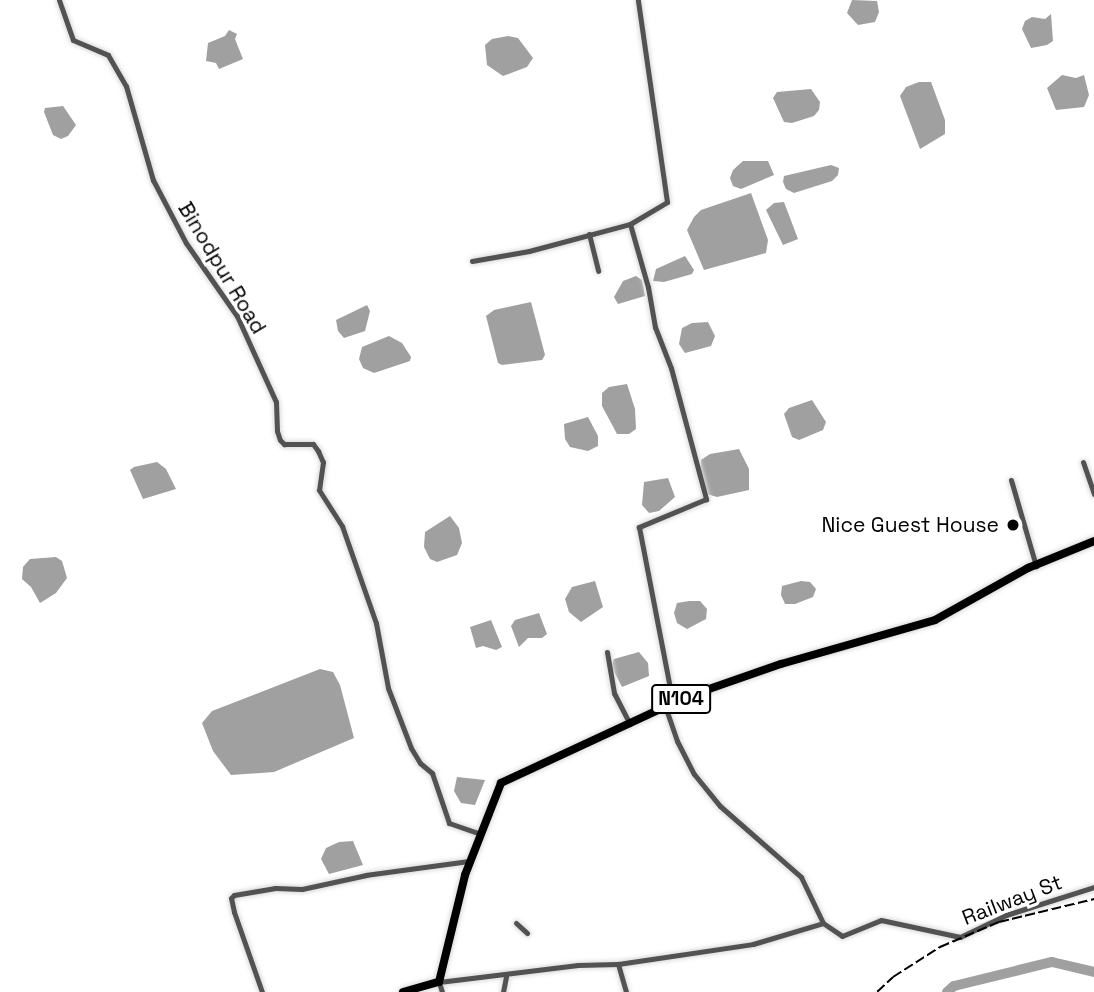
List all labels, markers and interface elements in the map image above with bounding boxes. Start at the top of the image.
street label: Binodpur Road [173,197,271,339]
place label: Nice Guest House [821,512,999,538]
marker: Nice Guest House [1005,517,1021,533]
road number: N104 [650,684,712,714]
street label: Railway St [959,869,1065,931]

